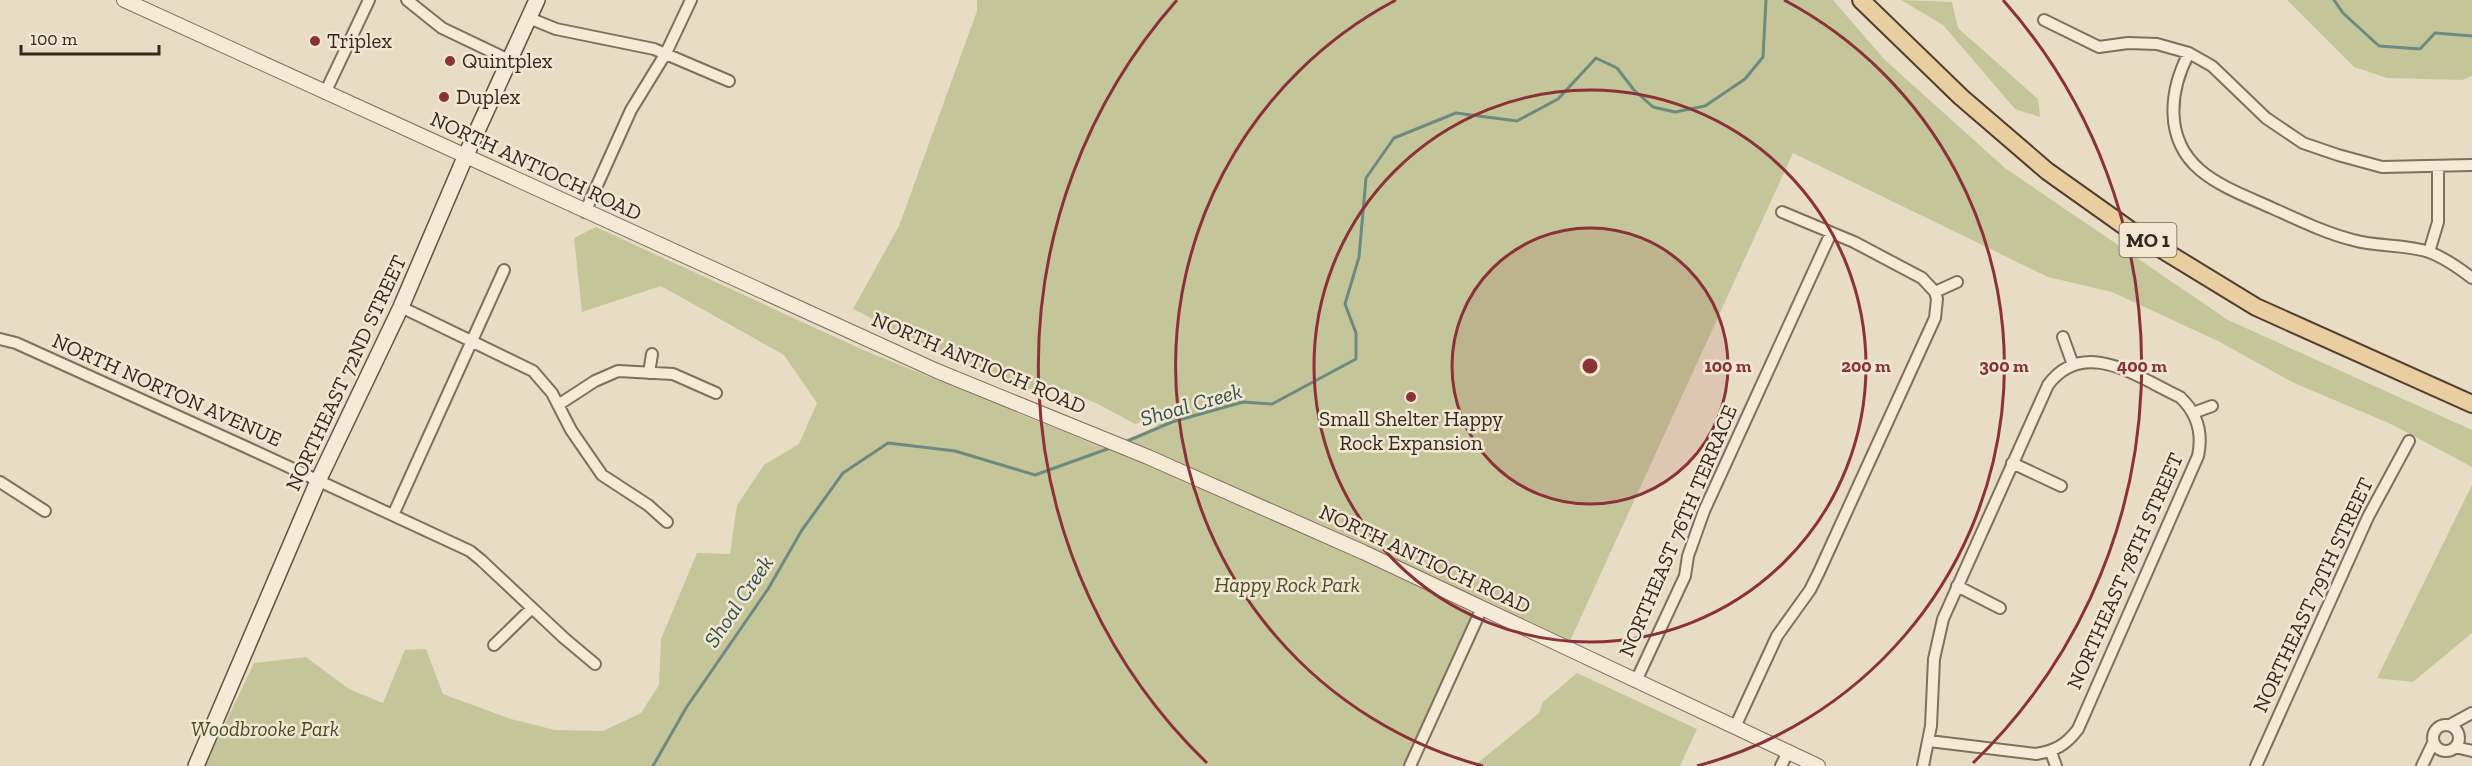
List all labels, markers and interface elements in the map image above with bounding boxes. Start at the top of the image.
scale bar [21,18,159,56]
text: 100 m [30,28,78,50]
place label: Triplex [327,28,392,53]
marker: Triplex [308,34,322,48]
place label: Quintplex [462,48,553,73]
marker: Quintplex [443,54,457,68]
place label: Duplex [456,84,520,109]
marker: Duplex [437,90,451,104]
street label: NORTH ANTIOCH ROAD [427,106,646,226]
road number: MO 1 [2120,223,2176,257]
street label: NORTHEAST 72ND STREET [280,251,411,495]
street label: NORTH ANTIOCH ROAD [868,306,1090,419]
street label: NORTH NORTON AVENUE [49,328,286,451]
text: 100 m [1704,355,1752,377]
text: 200 m [1841,355,1891,377]
text: 300 m [1979,355,2029,377]
text: 400 m [2117,355,2167,377]
centre of rings [1580,356,1600,376]
water label: Shoal Creek [1137,377,1245,432]
marker: Small Shelter Happy Rock Expansion [1404,390,1418,404]
street label: NORTHEAST 76TH TERRACE [1613,401,1742,660]
place label: Small Shelter Happy Rock Expansion [1319,406,1503,455]
street label: NORTHEAST 78TH STREET [2061,449,2188,693]
street label: NORTHEAST 79TH STREET [2247,474,2378,716]
street label: NORTH ANTIOCH ROAD [1316,499,1535,619]
water label: Shoal Creek [698,550,779,652]
park label: Happy Rock Park [1214,572,1360,597]
park label: Woodbrooke Park [191,716,339,741]

